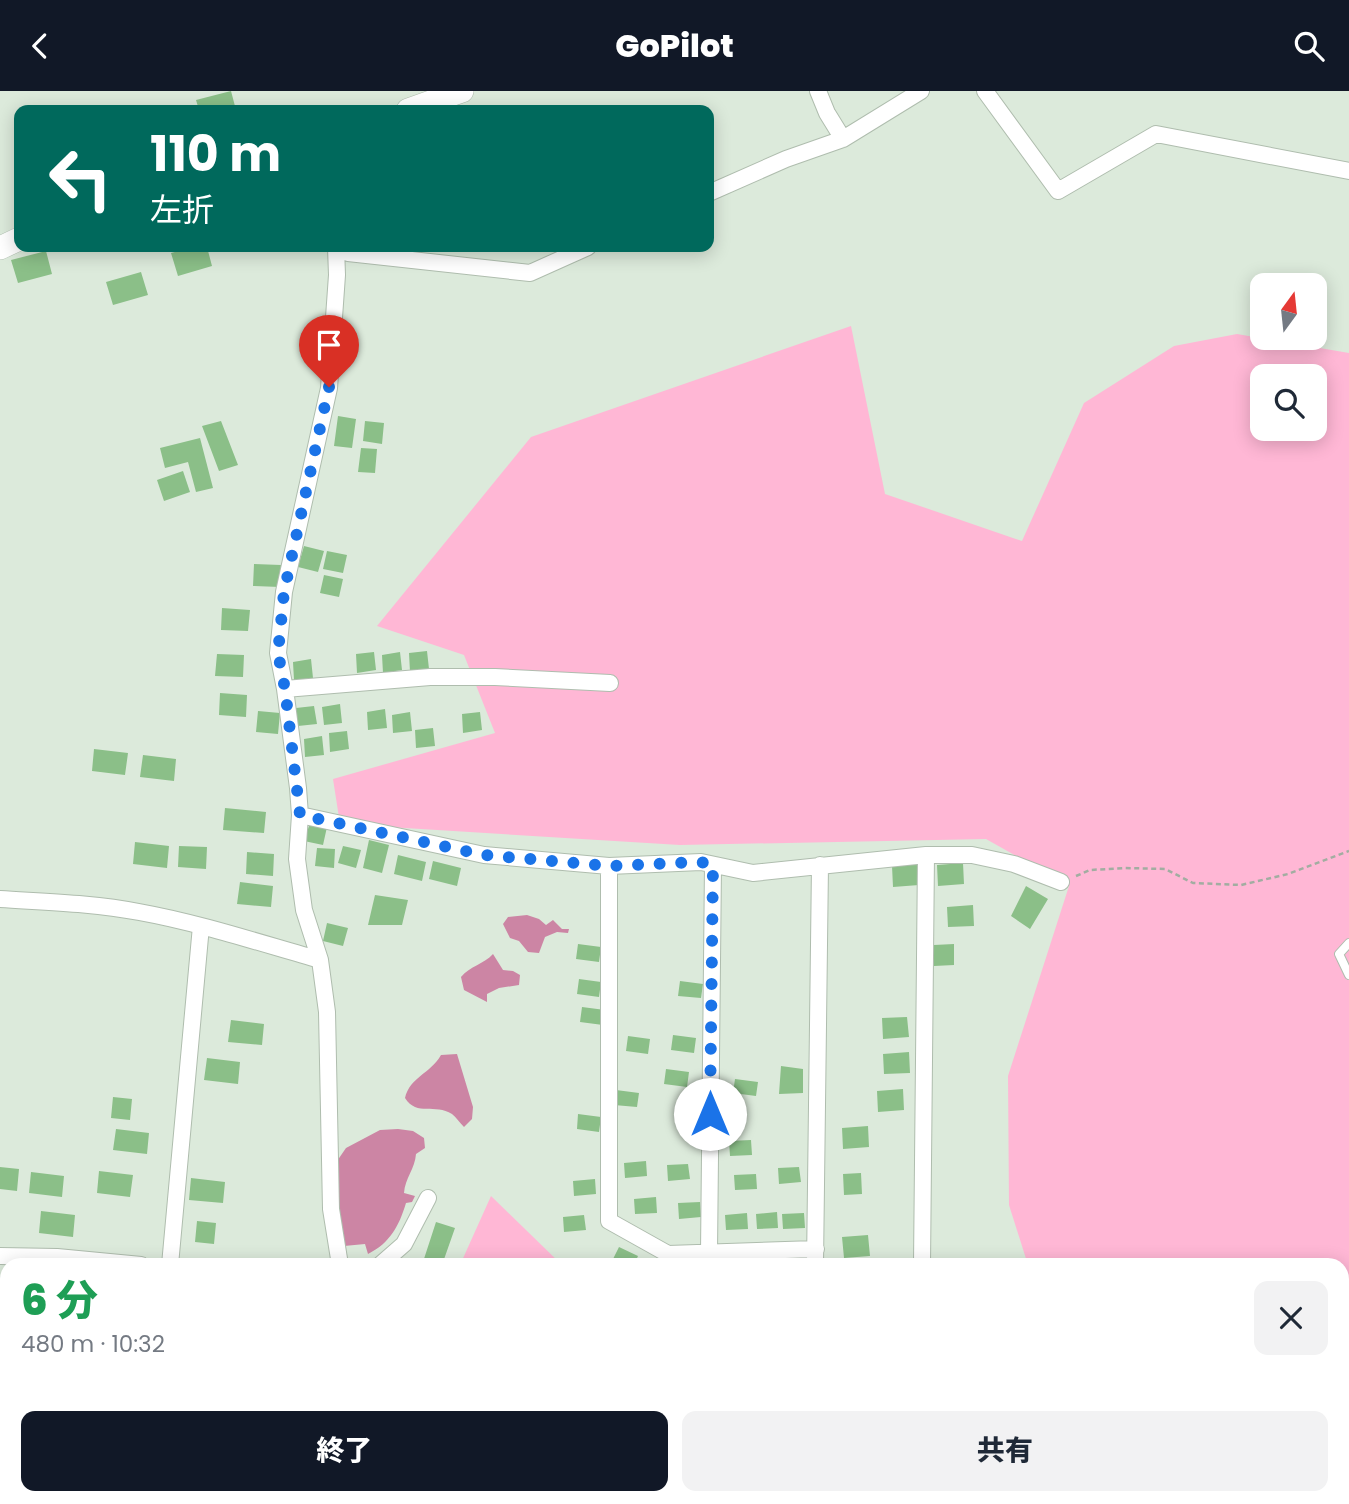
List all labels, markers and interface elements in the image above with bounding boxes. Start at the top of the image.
text: GoPilot [615,23,734,68]
icon: back [21,27,59,65]
icon: search [1290,27,1328,65]
text: 110 m [150,120,281,188]
icon: left [35,133,126,224]
text: 左折 [150,187,214,232]
north arrow [1250,273,1326,350]
map controls [1250,273,1327,441]
pin [299,315,359,387]
icon: arrive [310,326,348,364]
button: search [1250,364,1327,441]
position arrow [673,1077,747,1151]
text: 6 分 [21,1271,98,1330]
button: close [1254,1281,1328,1355]
text: 480 m · 10:32 [21,1328,165,1360]
button: 終了 [21,1411,668,1491]
button: 共有 [682,1411,1328,1491]

